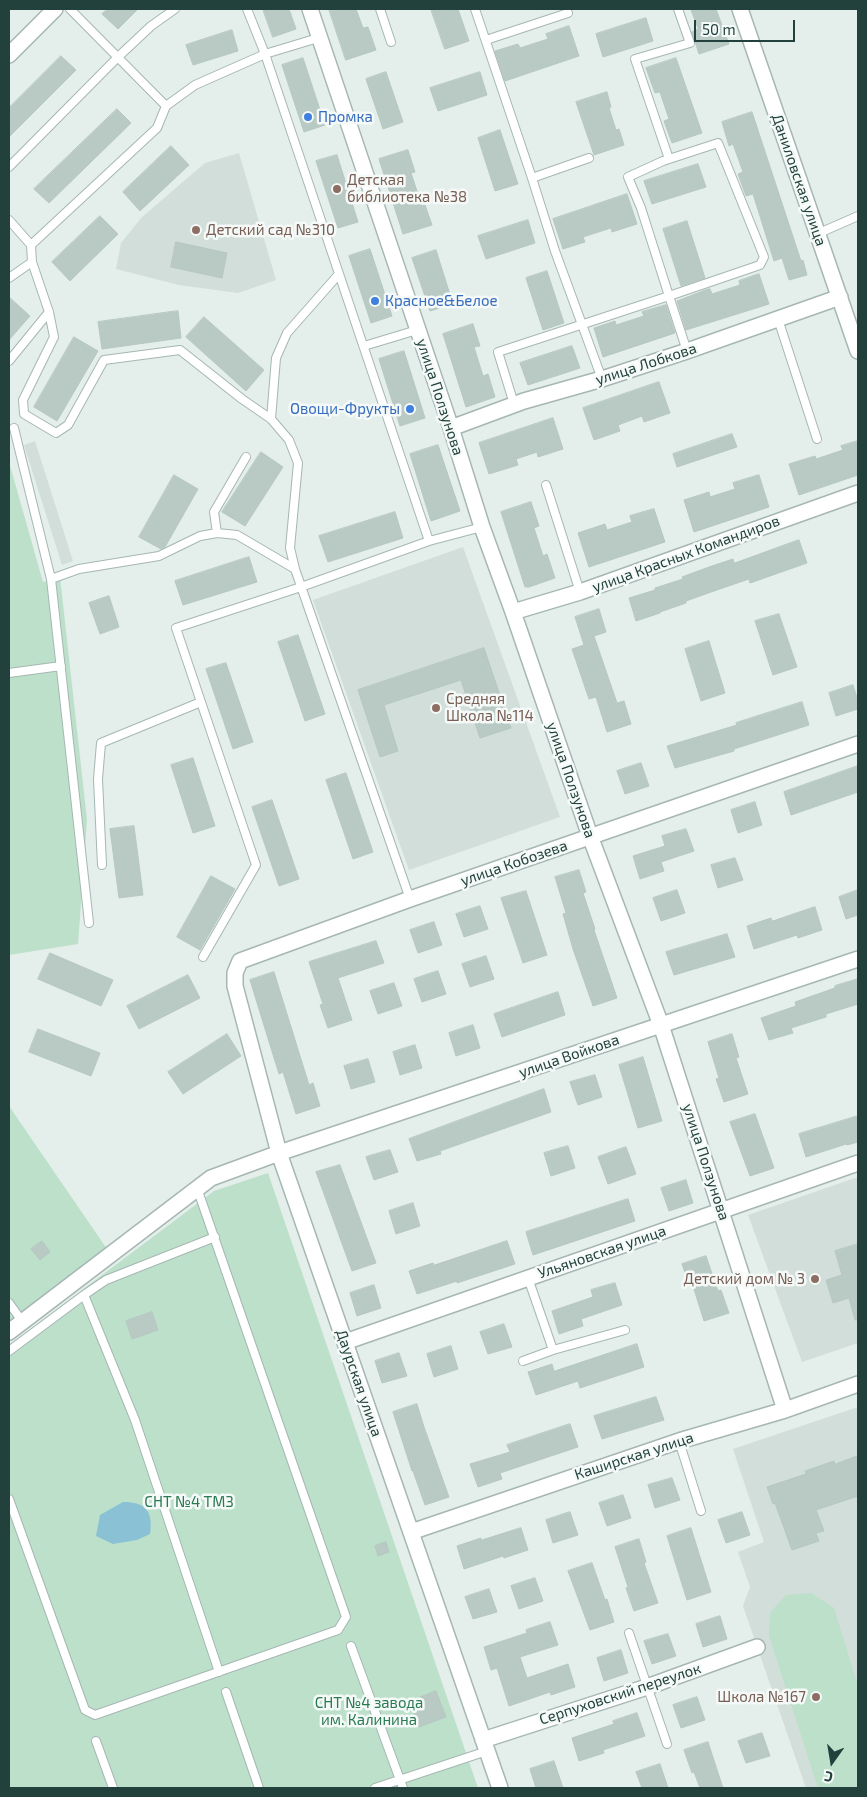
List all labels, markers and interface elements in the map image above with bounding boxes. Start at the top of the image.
scale bar [697,10,798,42]
text: 50 m [702,20,736,38]
place label: Промка [318,108,373,126]
marker: Промка [302,111,314,123]
street label: Даниловская улица [768,112,830,248]
place label: Детская библиотека №38 [347,171,467,206]
marker: Детская библиотека №38 [331,183,343,195]
place label: Детский сад №310 [206,221,335,239]
marker: Детский сад №310 [190,224,202,236]
place label: Красное&Белое [385,292,498,310]
marker: Красное&Белое [369,295,381,307]
street label: улица Ползунова [413,337,467,457]
street label: улица Лобкова [593,339,699,389]
place label: Овощи-Фрукты [290,400,400,418]
marker: Овощи-Фрукты [404,403,416,415]
street label: улица Красных Командиров [590,512,782,596]
place label: Средняя Школа №114 [446,690,534,725]
marker: Средняя Школа №114 [430,702,442,714]
street label: улица Ползунова [543,720,599,840]
street label: улица Кобозева [458,836,570,890]
street label: улица Войкова [516,1030,622,1082]
street label: улица Ползунова [679,1102,733,1222]
street label: Ульяновская улица [536,1222,668,1282]
place label: Детский дом № 3 [684,1270,805,1288]
marker: Детский дом № 3 [809,1273,821,1285]
street label: Даурская улица [332,1327,386,1439]
street label: Каширская улица [572,1428,696,1484]
park label: СНТ №4 ТМЗ [144,1493,234,1511]
street label: Серпуховский переулок [537,1659,703,1729]
place label: Школа №167 [717,1688,806,1706]
marker: Школа №167 [810,1691,822,1703]
park label: СНТ №4 завода им. Калинина [315,1694,423,1729]
north arrow [807,1737,857,1787]
text: С [823,1768,834,1786]

